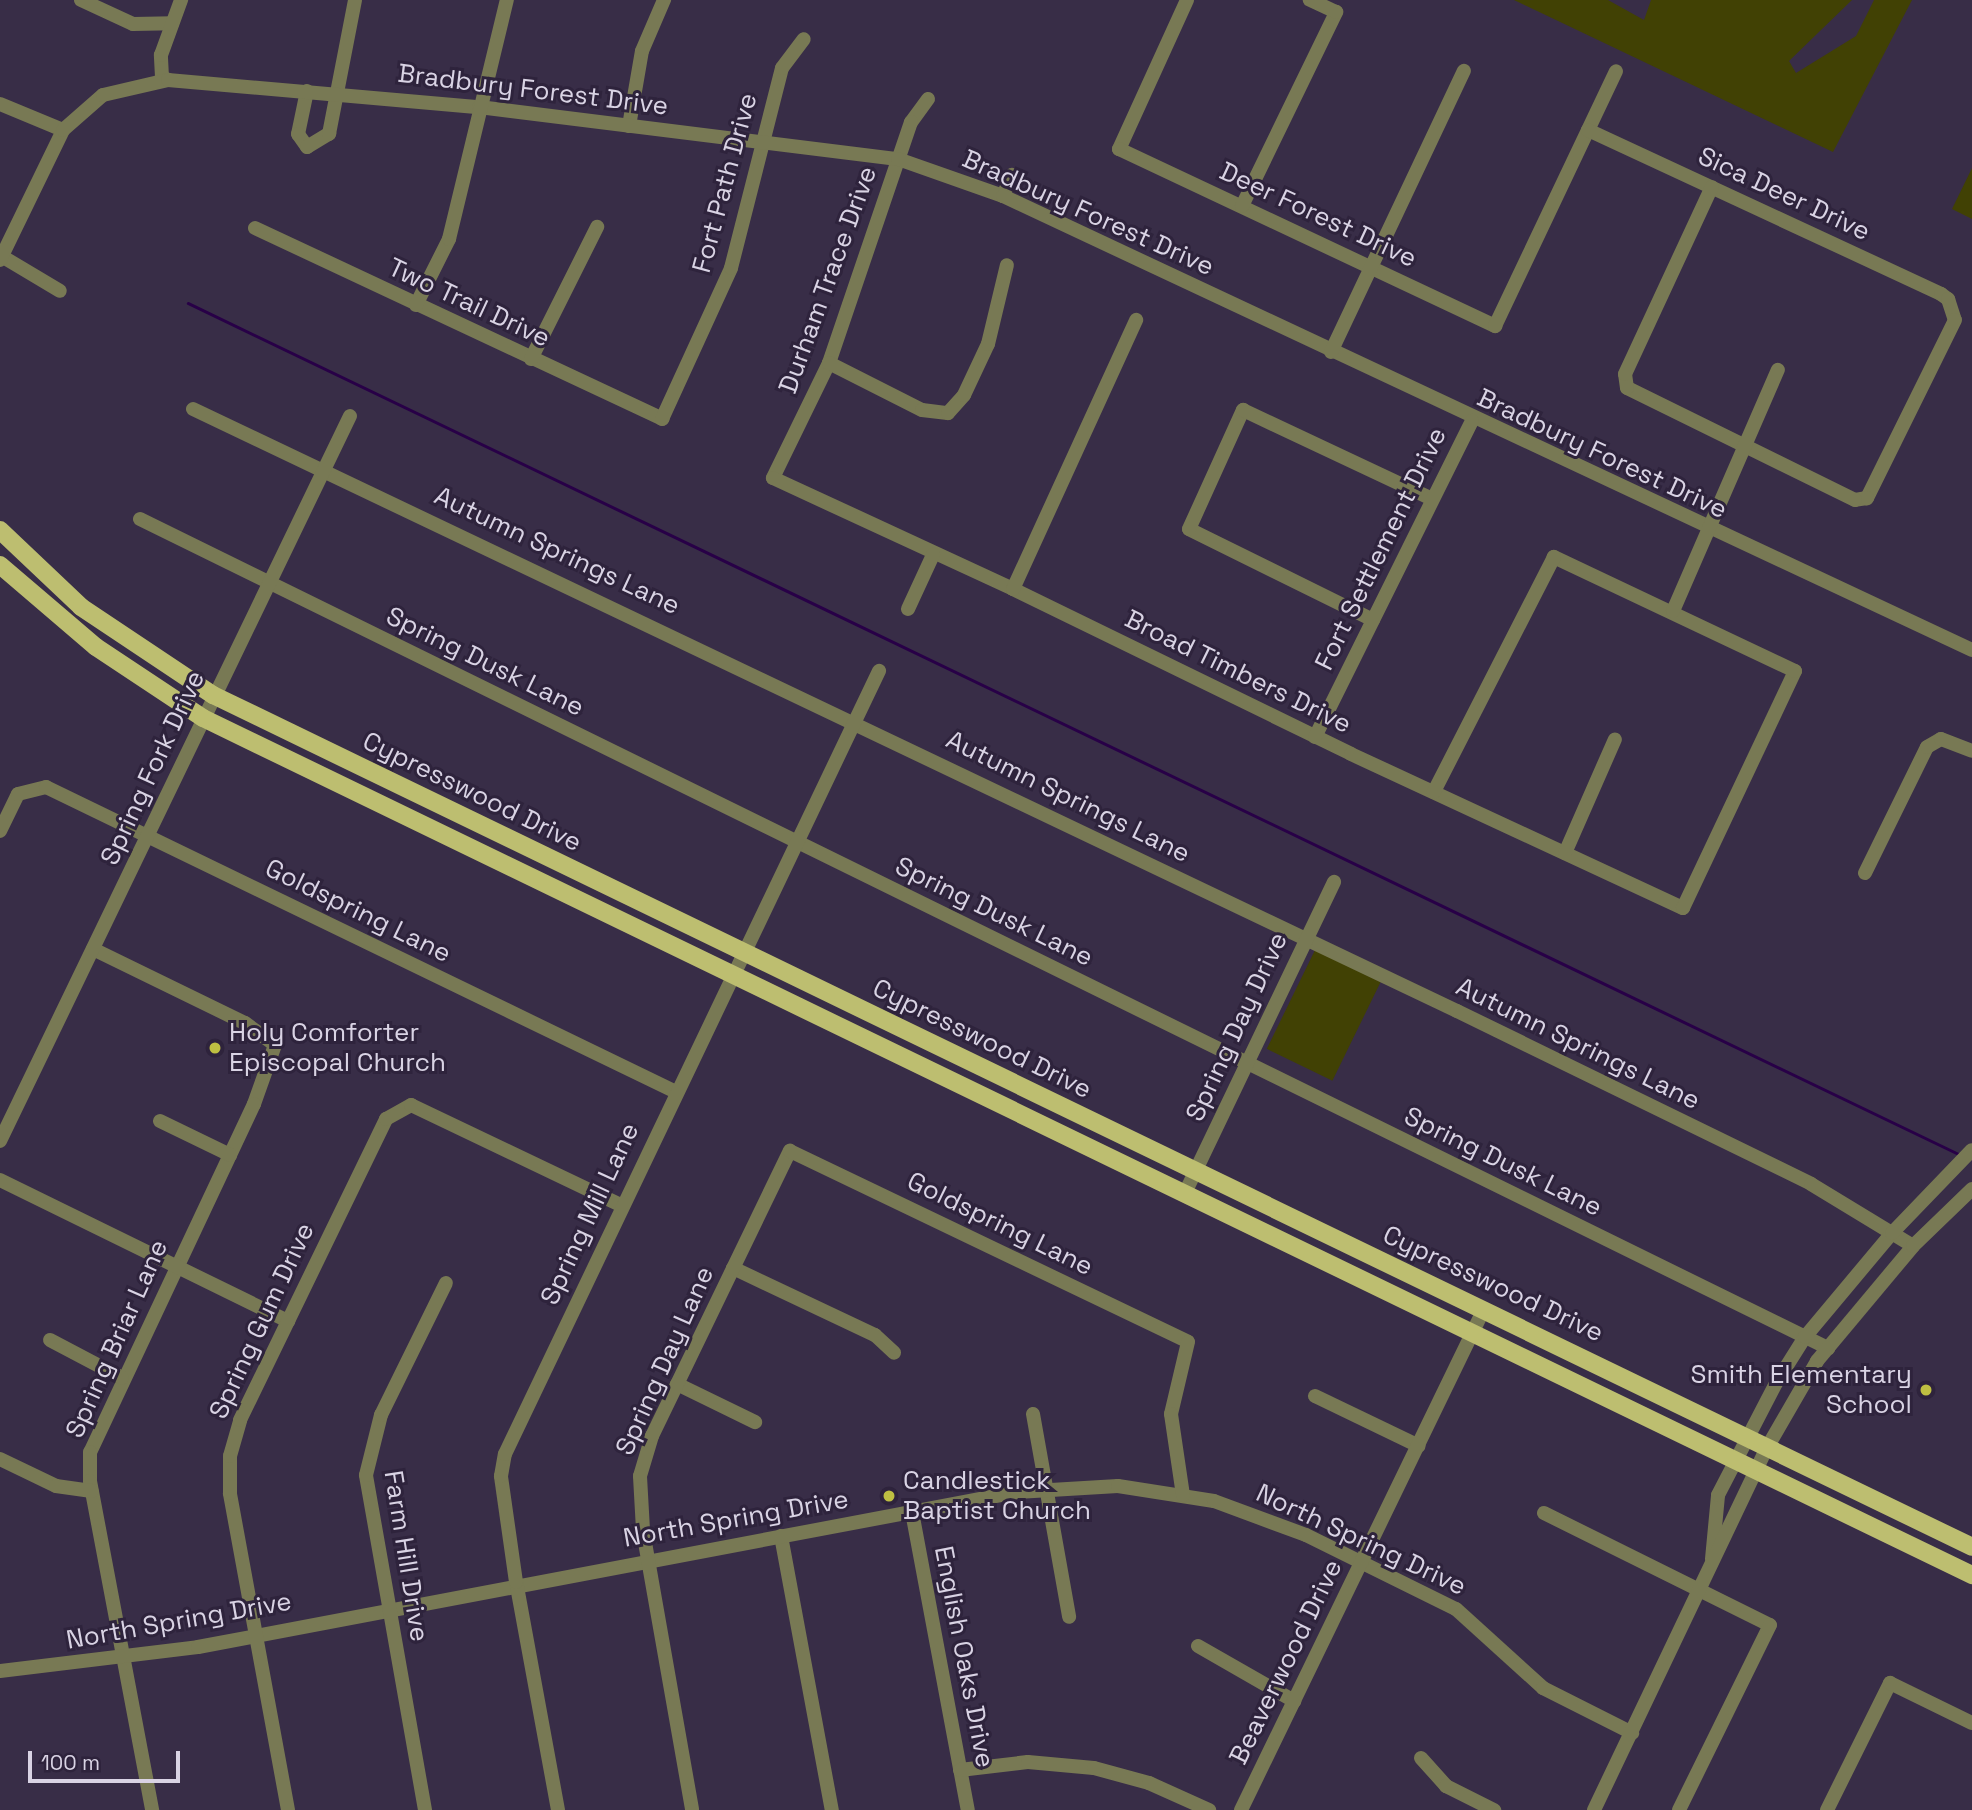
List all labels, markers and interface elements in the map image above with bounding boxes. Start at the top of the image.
street label: Bradbury Forest Drive [396,58,670,122]
street label: Fort Path Drive [686,90,764,276]
street label: Sica Deer Drive [1693,140,1875,248]
street label: Bradbury Forest Drive [957,143,1219,283]
street label: Deer Forest Drive [1215,156,1421,274]
street label: Durham Trace Drive [772,162,884,398]
street label: Two Trail Drive [383,252,555,354]
street label: Bradbury Forest Drive [1472,382,1732,526]
street label: Fort Settlement Drive [1309,423,1453,675]
street label: Autumn Springs Lane [429,480,685,622]
street label: Spring Dusk Lane [381,601,589,723]
street label: Broad Timbers Drive [1119,603,1357,741]
street label: Spring Fork Drive [94,666,212,870]
street label: Autumn Springs Lane [941,724,1195,870]
street label: Cypresswood Drive [357,725,587,859]
street label: Spring Dusk Lane [890,851,1098,973]
street label: Goldspring Lane [260,853,456,969]
street label: Spring Day Drive [1180,928,1294,1126]
street label: Autumn Springs Lane [1451,971,1705,1117]
street label: Cypresswood Drive [867,972,1097,1106]
place label: Holy Comforter Episcopal Church [229,1017,446,1078]
marker: Holy Comforter Episcopal Church [207,1040,223,1056]
street label: Spring Dusk Lane [1399,1101,1607,1223]
street label: Spring Mill Lane [534,1118,646,1310]
street label: Goldspring Lane [902,1166,1098,1282]
street label: Spring Gum Drive [203,1218,321,1424]
street label: Cypresswood Drive [1378,1219,1608,1349]
street label: Spring Briar Lane [59,1235,175,1443]
street label: Spring Day Lane [609,1262,721,1460]
place label: Smith Elementary School [1690,1359,1912,1420]
marker: Smith Elementary School [1918,1382,1934,1398]
place label: Candlestick Baptist Church [903,1465,1091,1526]
street label: Farm Hill Drive [377,1468,435,1644]
street label: North Spring Drive [1251,1478,1471,1602]
street label: North Spring Drive [621,1484,851,1554]
marker: Candlestick Baptist Church [881,1488,897,1504]
street label: English Oaks Drive [927,1544,1001,1770]
street label: Beaverwood Drive [1223,1555,1349,1769]
street label: North Spring Drive [64,1586,294,1656]
scale bar [32,1736,184,1780]
text: 100 m [41,1749,100,1776]

